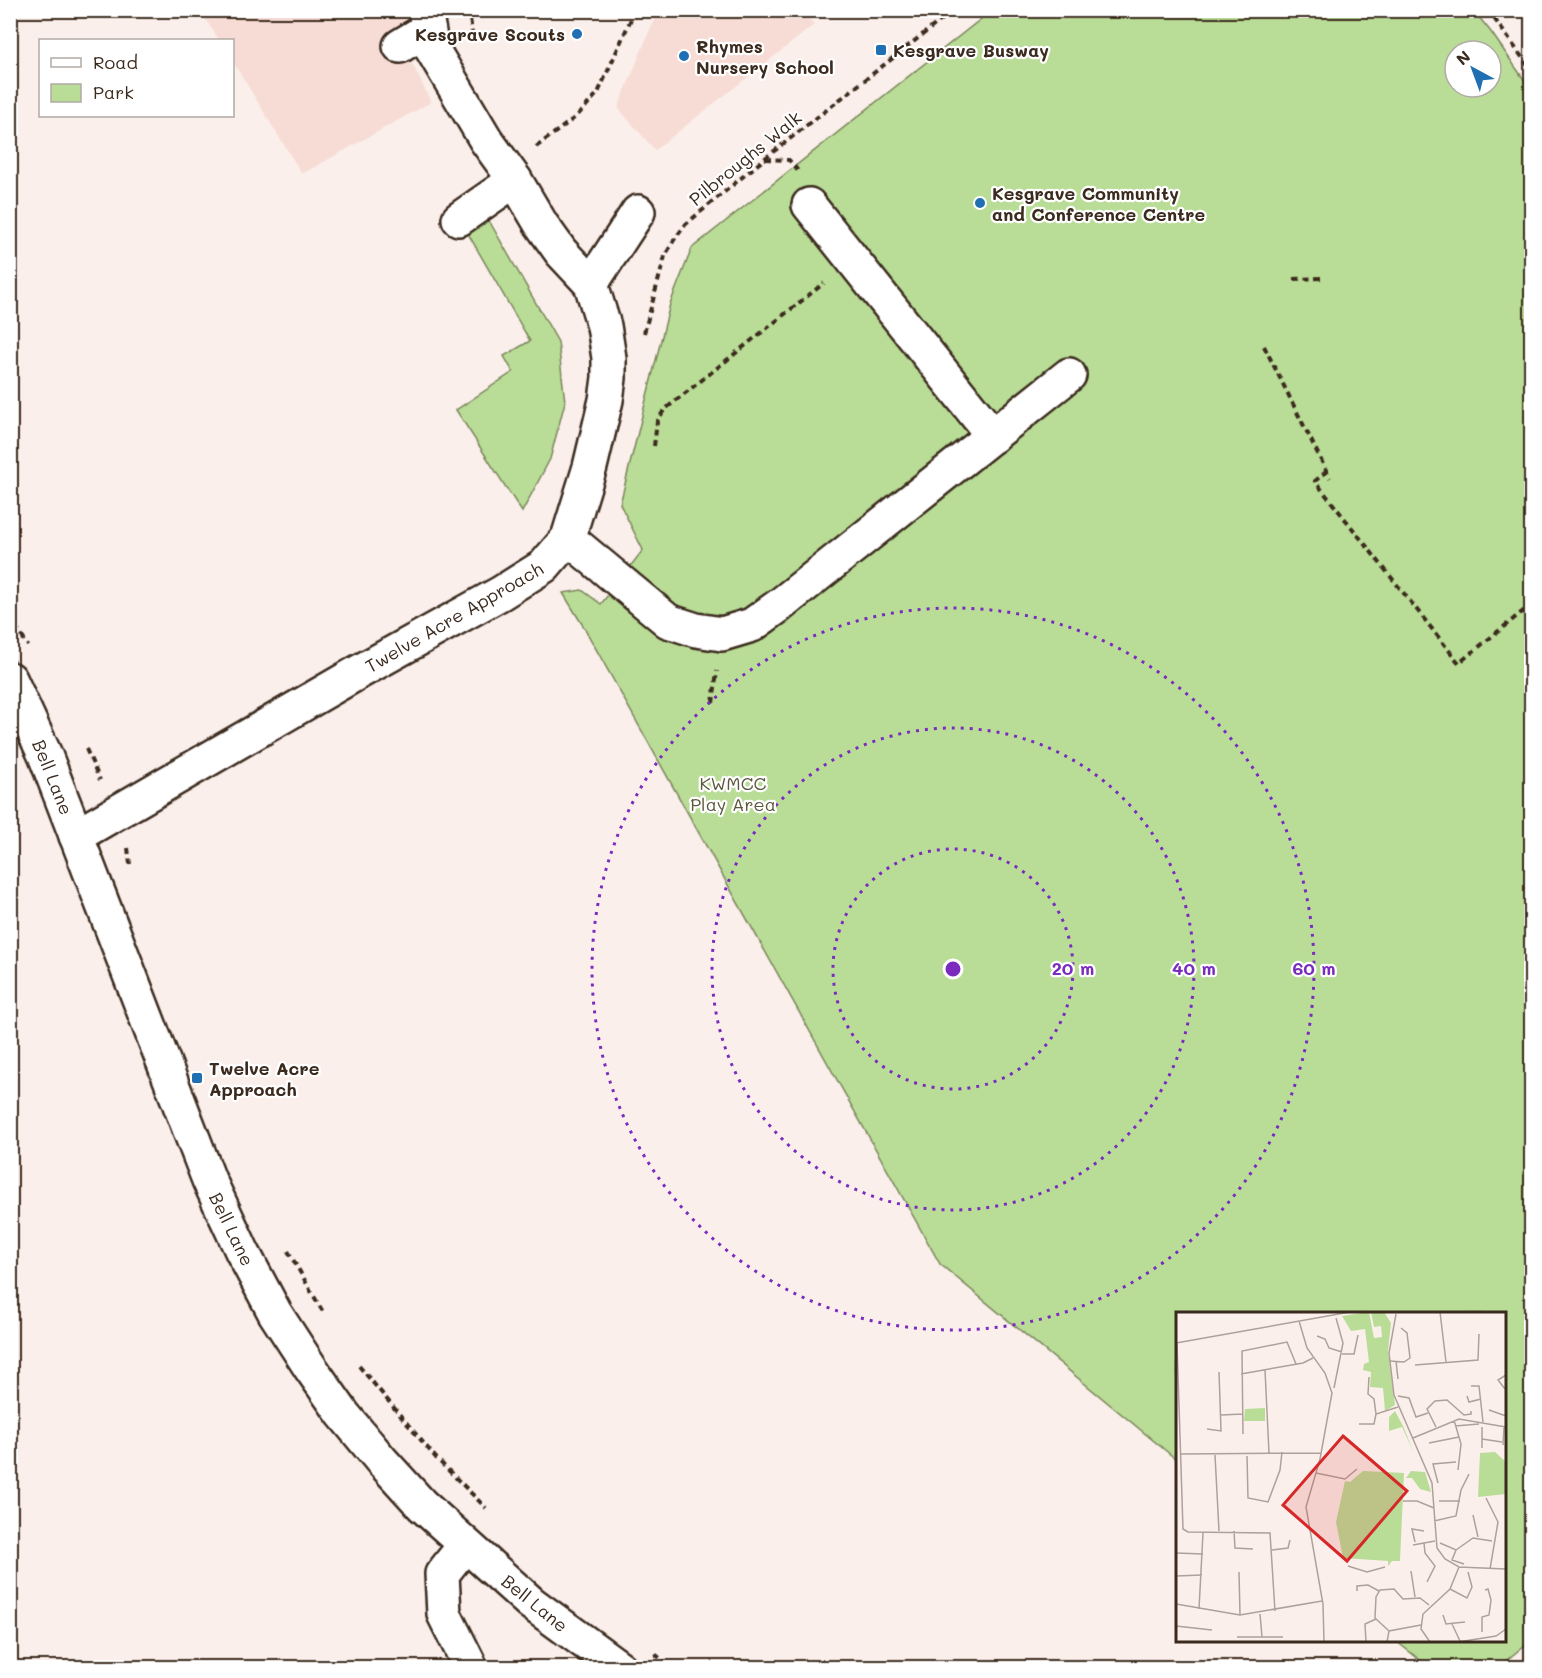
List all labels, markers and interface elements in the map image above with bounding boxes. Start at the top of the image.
place label: Kesgrave Scouts [415,22,565,46]
marker: Kesgrave Scouts [570,27,584,41]
place label: Rhymes Nursery School [696,34,834,79]
place label: Kesgrave Busway [893,38,1049,62]
legend [39,39,234,117]
north arrow [1443,39,1503,99]
marker: Kesgrave Busway [874,43,888,57]
text: N [1451,45,1474,69]
marker: Rhymes Nursery School [677,49,691,63]
text: Road [93,50,138,74]
text: Park [93,80,134,104]
street label: Pilbroughs Walk [684,105,806,211]
place label: Kesgrave Community and Conference Centre [992,181,1205,226]
marker: Kesgrave Community and Conference Centre [973,196,987,210]
street label: Twelve Acre Approach [361,556,547,678]
street label: Bell Lane [27,736,79,818]
park label: KWMCC Play Area [690,771,776,816]
text: 20 m [1052,956,1094,980]
text: 40 m [1172,956,1216,980]
text: 60 m [1292,956,1336,980]
centre of rings [943,959,963,979]
place label: Twelve Acre Approach [209,1056,320,1101]
marker: Twelve Acre Approach [190,1071,204,1085]
street label: Bell Lane [204,1188,260,1270]
inset map [1176,1312,1506,1642]
street label: Bell Lane [497,1569,573,1637]

